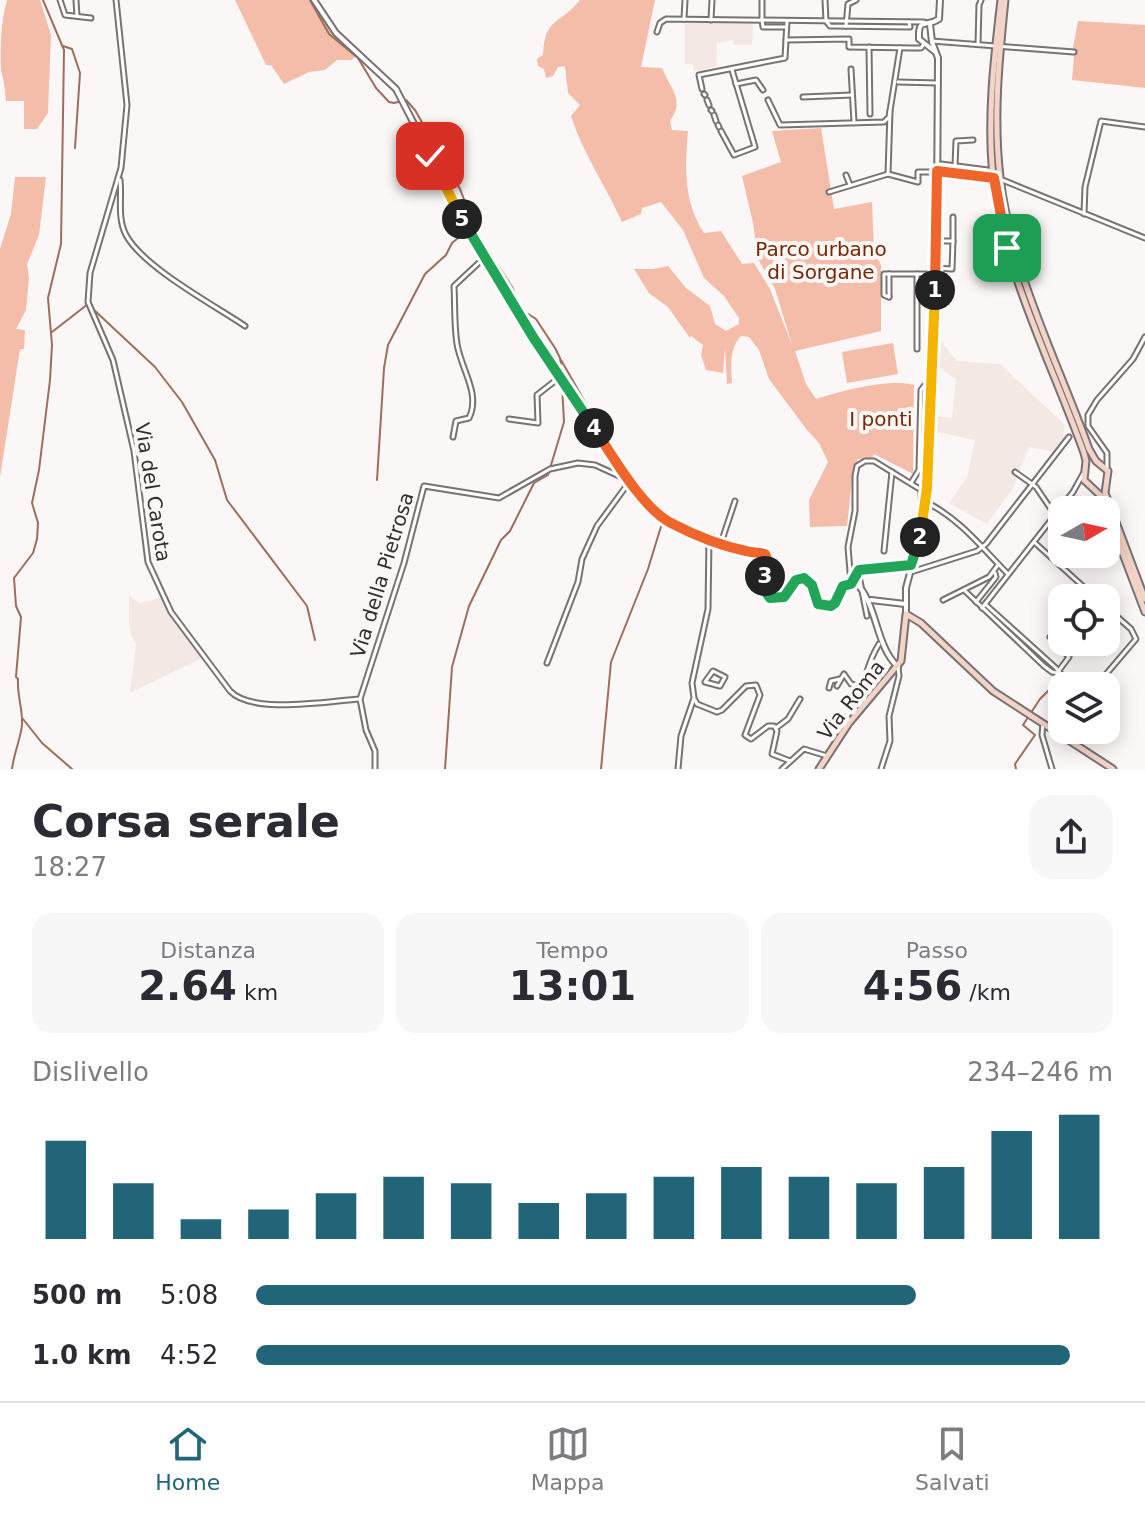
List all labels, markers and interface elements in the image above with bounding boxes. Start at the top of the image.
pin [396,122,464,190]
icon: check [408,134,452,178]
pin: 5 [442,199,482,239]
text: 5 [454,206,470,231]
pin [973,214,1041,282]
icon: arrive [985,226,1029,270]
park label: Parco urbano di Sorgane [755,237,887,284]
pin: 1 [915,270,955,310]
text: 1 [927,277,943,302]
park label: I ponti [849,407,913,431]
pin: 4 [574,408,614,448]
text: 4 [586,415,602,440]
street label: Via del Carota [130,421,176,563]
street label: Via della Pietrosa [345,489,419,661]
north arrow [1048,496,1120,568]
map controls [1048,496,1120,744]
pin: 2 [900,517,940,557]
text: 2 [912,524,928,549]
pin: 3 [745,556,785,596]
text: 3 [757,563,773,588]
button: locate [1048,584,1120,656]
street label: Via Roma [812,655,890,745]
button: layers [1048,672,1120,744]
button: share [1029,795,1113,879]
text: Corsa serale [32,796,340,847]
text: 18:27 [32,852,107,882]
text: Distanza [160,938,256,963]
text: Tempo [536,938,609,963]
text: Passo [906,938,968,963]
text: 2.64 [138,963,237,1009]
text: 13:01 [509,963,636,1009]
text: 4:56 [863,963,962,1009]
text: km [237,980,278,1005]
text: /km [962,980,1011,1005]
text: Dislivello [32,1057,149,1087]
text: 234–246 m [967,1057,1113,1087]
text: 500 m [32,1280,122,1310]
text: 5:08 [160,1280,218,1310]
text: 1.0 km [32,1340,132,1370]
text: 4:52 [160,1340,218,1370]
tab: Home [155,1422,220,1495]
tab: Mappa [531,1422,605,1495]
tab: Salvati [915,1422,990,1495]

